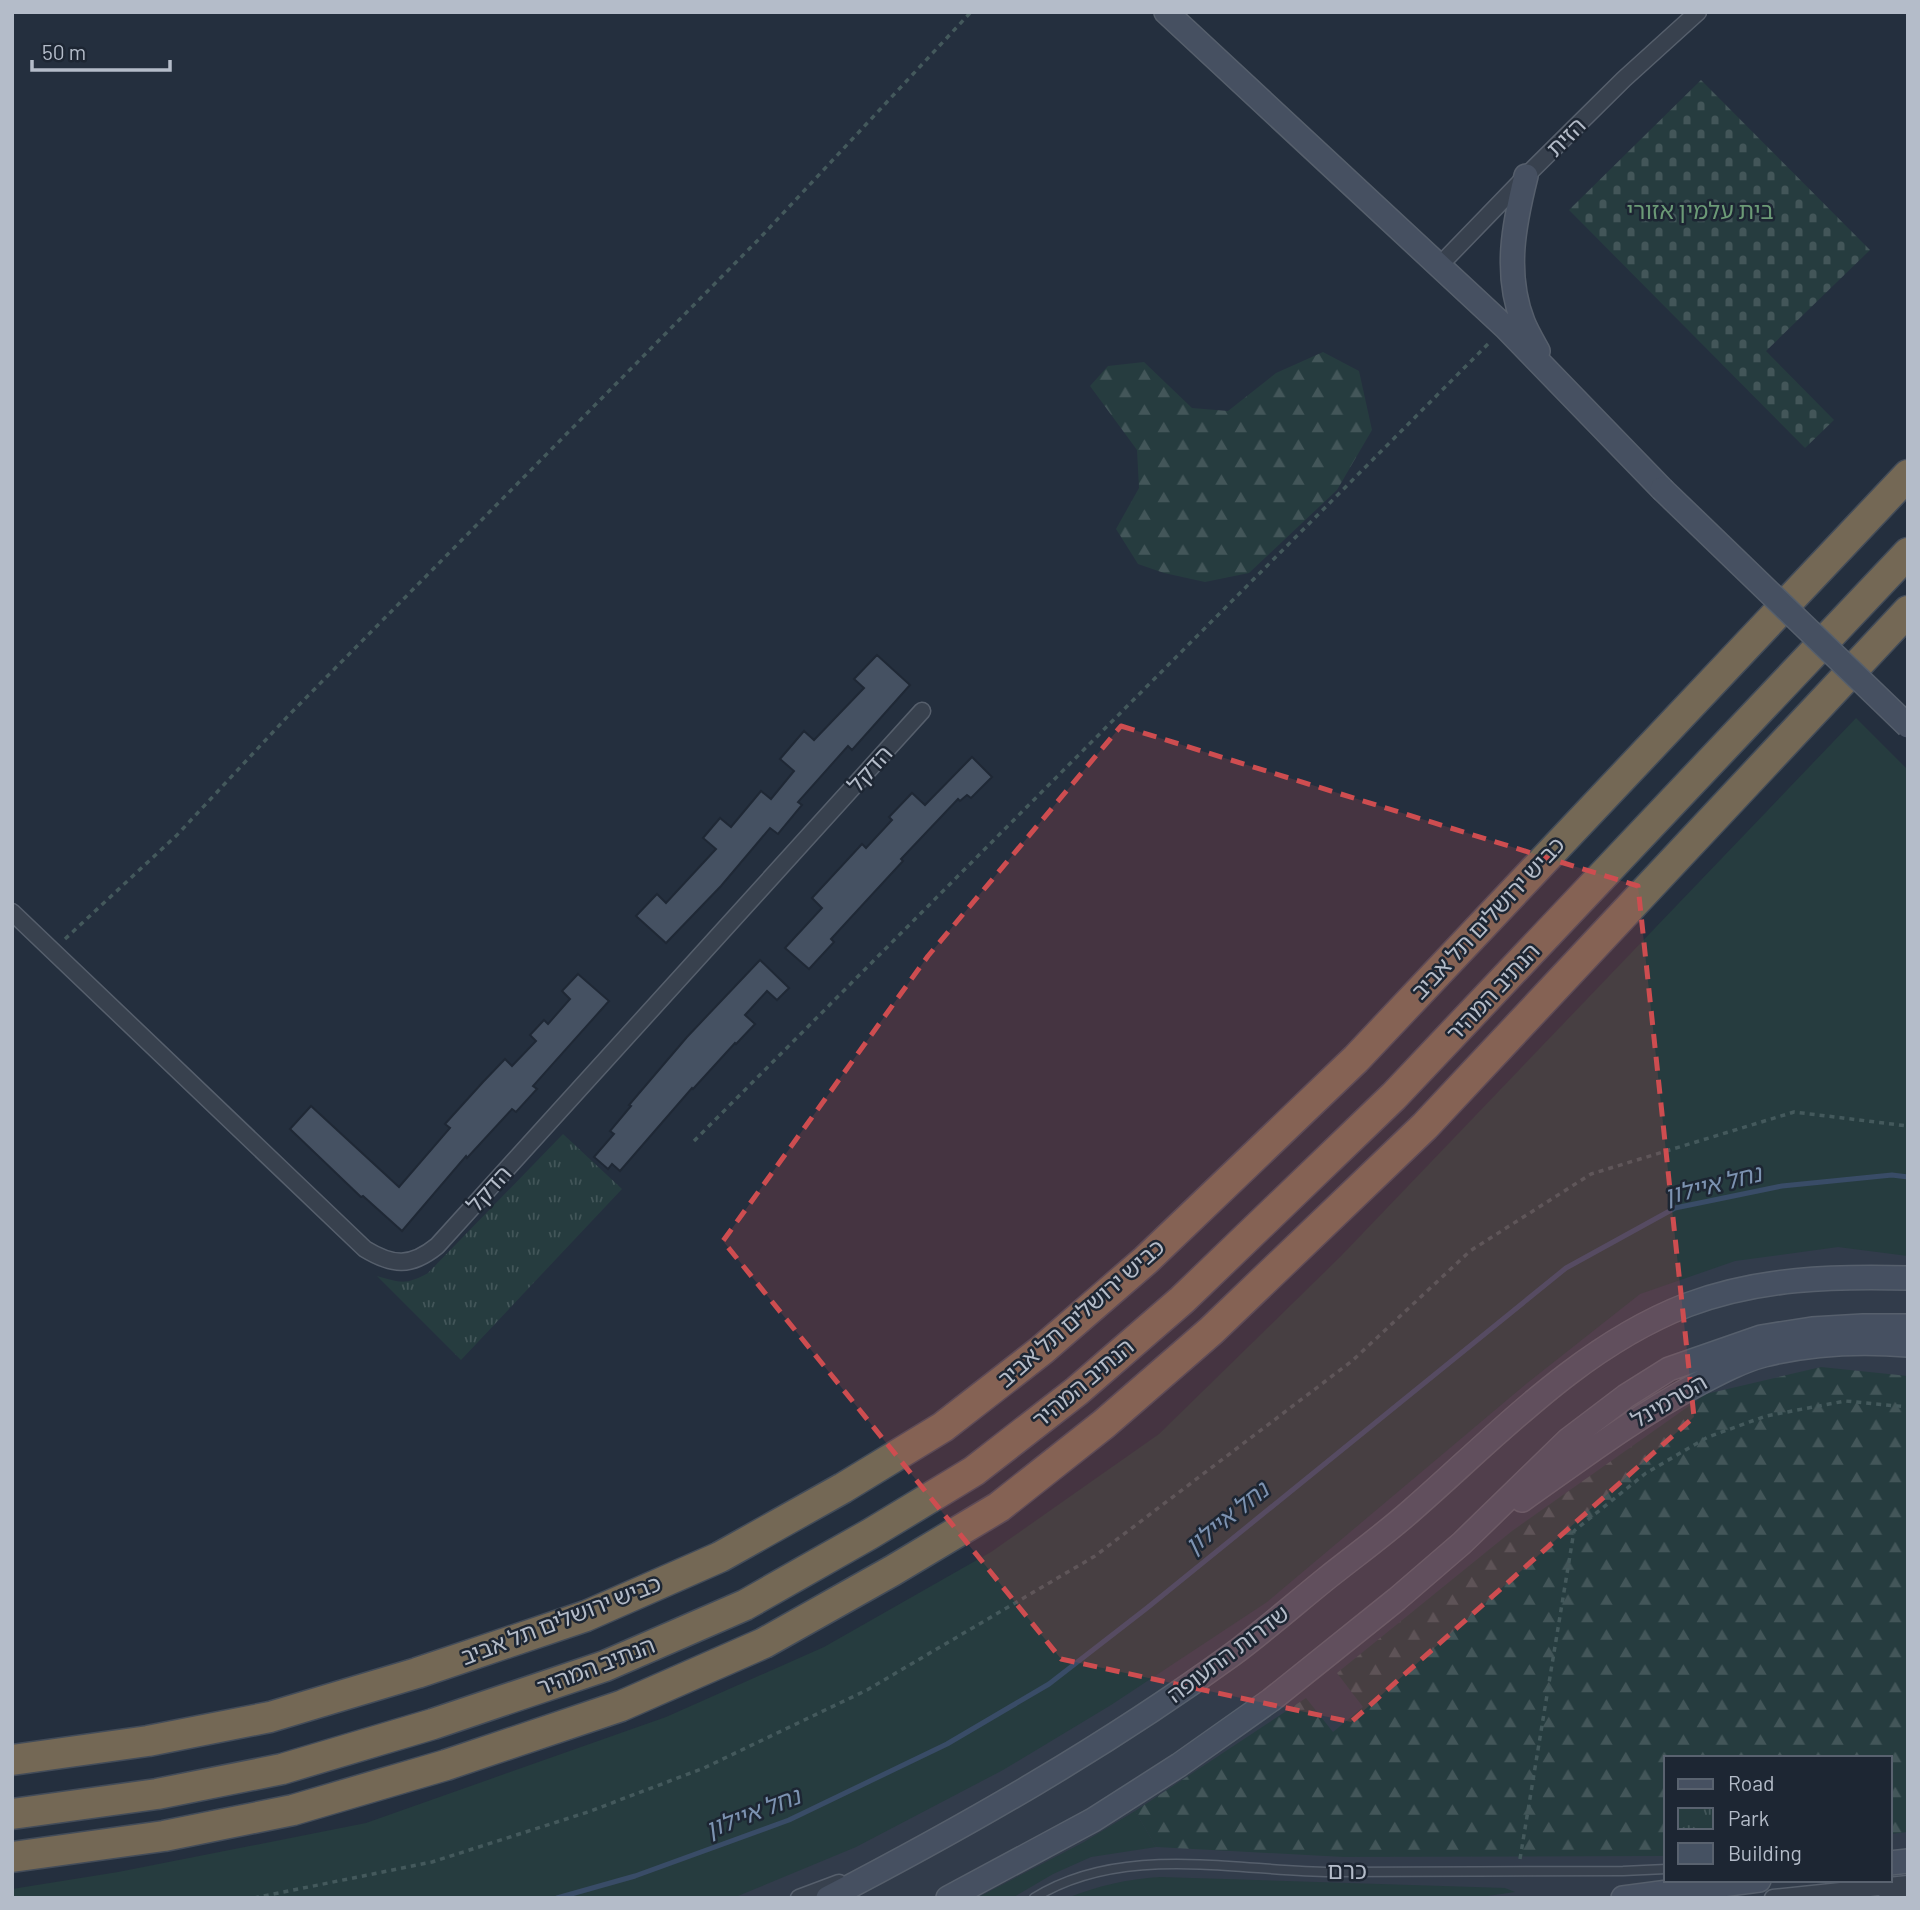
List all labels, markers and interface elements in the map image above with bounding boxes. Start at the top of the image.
scale bar [32,28,170,72]
text: 50 m [42,39,86,64]
street label: הזית [1540,111,1591,162]
park label: בית עלמין אזורי [1626,196,1774,224]
street label: הדקל [841,739,898,798]
street label: כביש ירושלים תל אביב [1405,830,1570,1004]
street label: הנתיב המהיר [1440,936,1545,1046]
water label: נחל איילון [1661,1157,1766,1210]
street label: הדקל [460,1159,517,1218]
street label: כביש ירושלים תל אביב [991,1232,1170,1392]
street label: הנתיב המהיר [1026,1332,1139,1433]
street label: הטרמינל [1625,1367,1712,1433]
water label: נחל איילון [1179,1473,1275,1559]
street label: כביש ירושלים תל אביב [457,1568,665,1670]
street label: שדרות התעופה [1161,1598,1294,1708]
street label: הנתיב המהיר [533,1630,659,1700]
legend [1664,1756,1892,1882]
text: Road [1728,1770,1774,1795]
water label: נחל איילון [701,1780,805,1843]
text: Park [1728,1805,1769,1830]
text: Building [1728,1840,1802,1865]
street label: כרם [1327,1856,1367,1884]

